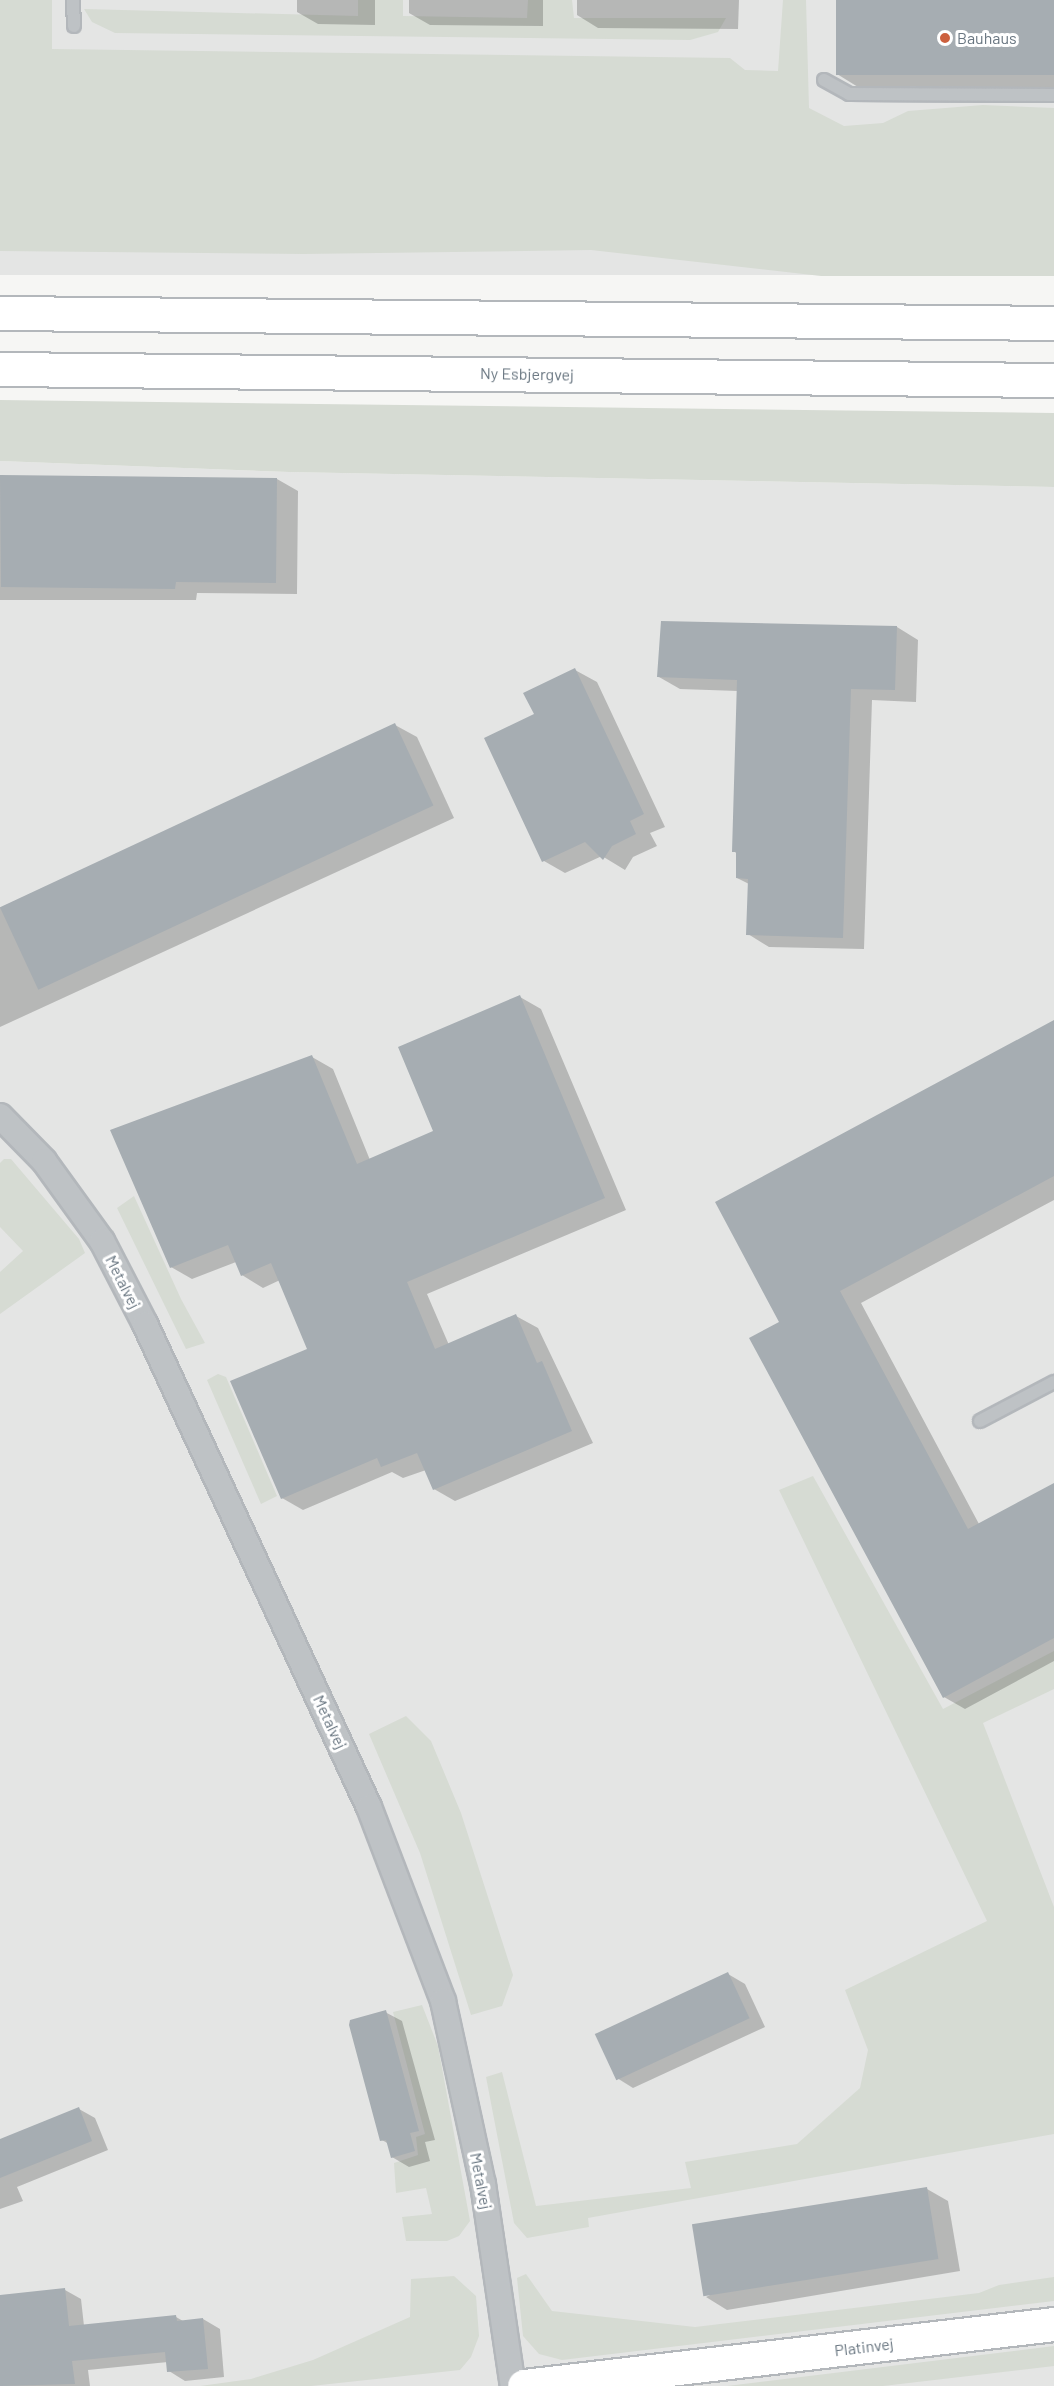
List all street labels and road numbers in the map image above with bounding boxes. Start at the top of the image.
street label: Ny Esbjergvej [480,364,574,384]
street label: Metalvej [101,1252,145,1312]
street label: Metalvej [309,1692,351,1752]
street label: Metalvej [466,2151,496,2211]
street label: Platinvej [833,2334,895,2360]

